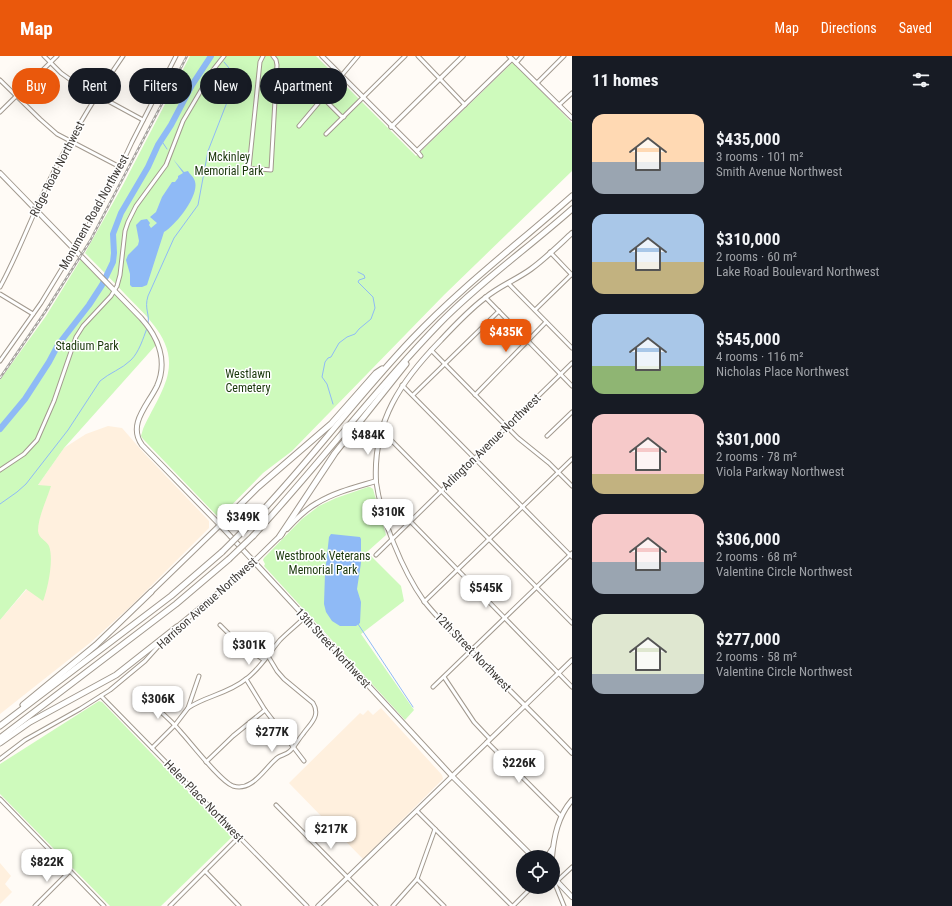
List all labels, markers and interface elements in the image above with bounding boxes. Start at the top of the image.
text: Map [20,17,53,40]
text: Map [775,20,799,36]
text: Directions [821,20,877,36]
text: Saved [899,20,932,36]
chip: Buy [12,68,60,104]
chip: Rent [68,68,121,104]
chip: Filters [129,68,192,104]
chip: New [200,68,252,104]
chip: Apartment [260,68,347,104]
icon: filters [910,69,932,91]
text: 11 homes [592,70,658,90]
street label: Ridge Road Northwest [27,118,87,219]
text: $435,000 [716,129,780,149]
icon: home [624,130,672,178]
text: 3 rooms · 101 m² [716,149,803,164]
park label: Mckinley Memorial Park [195,150,264,178]
street label: Monument Road Northwest [56,152,132,272]
text: Smith Avenue Northwest [716,164,842,179]
text: $310,000 [716,229,780,249]
icon: home [624,230,672,278]
text: 2 rooms · 60 m² [716,249,797,264]
text: Lake Road Boulevard Northwest [716,264,879,279]
pin: $435K [478,319,534,353]
text: $435K [489,324,523,339]
text: $545,000 [716,329,780,349]
icon: home [624,330,672,378]
park label: Stadium Park [55,339,119,353]
text: 4 rooms · 116 m² [716,349,803,364]
text: Nicholas Place Northwest [716,364,849,379]
park label: Westlawn Cemetery [225,367,271,395]
street label: Arlington Avenue Northwest [439,391,544,493]
pin: $484K [340,422,396,456]
text: $484K [351,427,385,442]
text: $301,000 [716,429,780,449]
icon: home [624,430,672,478]
text: 2 rooms · 78 m² [716,449,797,464]
text: Viola Parkway Northwest [716,464,844,479]
pin: $310K [360,499,416,533]
pin: $349K [215,504,271,538]
text: $310K [371,504,405,519]
text: $349K [226,509,260,524]
text: $306,000 [716,529,780,549]
icon: home [624,530,672,578]
park label: Westbrook Veterans Memorial Park [276,549,371,577]
text: 2 rooms · 68 m² [716,549,797,564]
street label: Harrison Avenue Northwest [154,554,260,652]
text: Valentine Circle Northwest [716,564,852,579]
pin: $545K [458,575,514,609]
text: $545K [469,580,503,595]
street label: 13th Street Northwest [292,605,374,691]
street label: 12th Street Northwest [432,610,514,695]
text: $277,000 [716,629,780,649]
icon: home [624,630,672,678]
pin: $301K [221,632,277,666]
text: $301K [232,637,266,652]
text: 2 rooms · 58 m² [716,649,797,664]
text: Valentine Circle Northwest [716,664,852,679]
pin: $306K [130,686,186,720]
text: $306K [141,691,175,706]
pin: $277K [244,719,300,753]
text: $277K [255,724,289,739]
pin: $226K [491,750,547,784]
text: $226K [502,755,536,770]
street label: Helen Place Northwest [161,757,247,845]
pin: $217K [303,816,359,850]
text: $217K [314,821,348,836]
pin: $822K [19,849,75,883]
map controls [516,850,560,894]
button: locate [516,850,560,894]
text: $822K [30,854,64,869]

